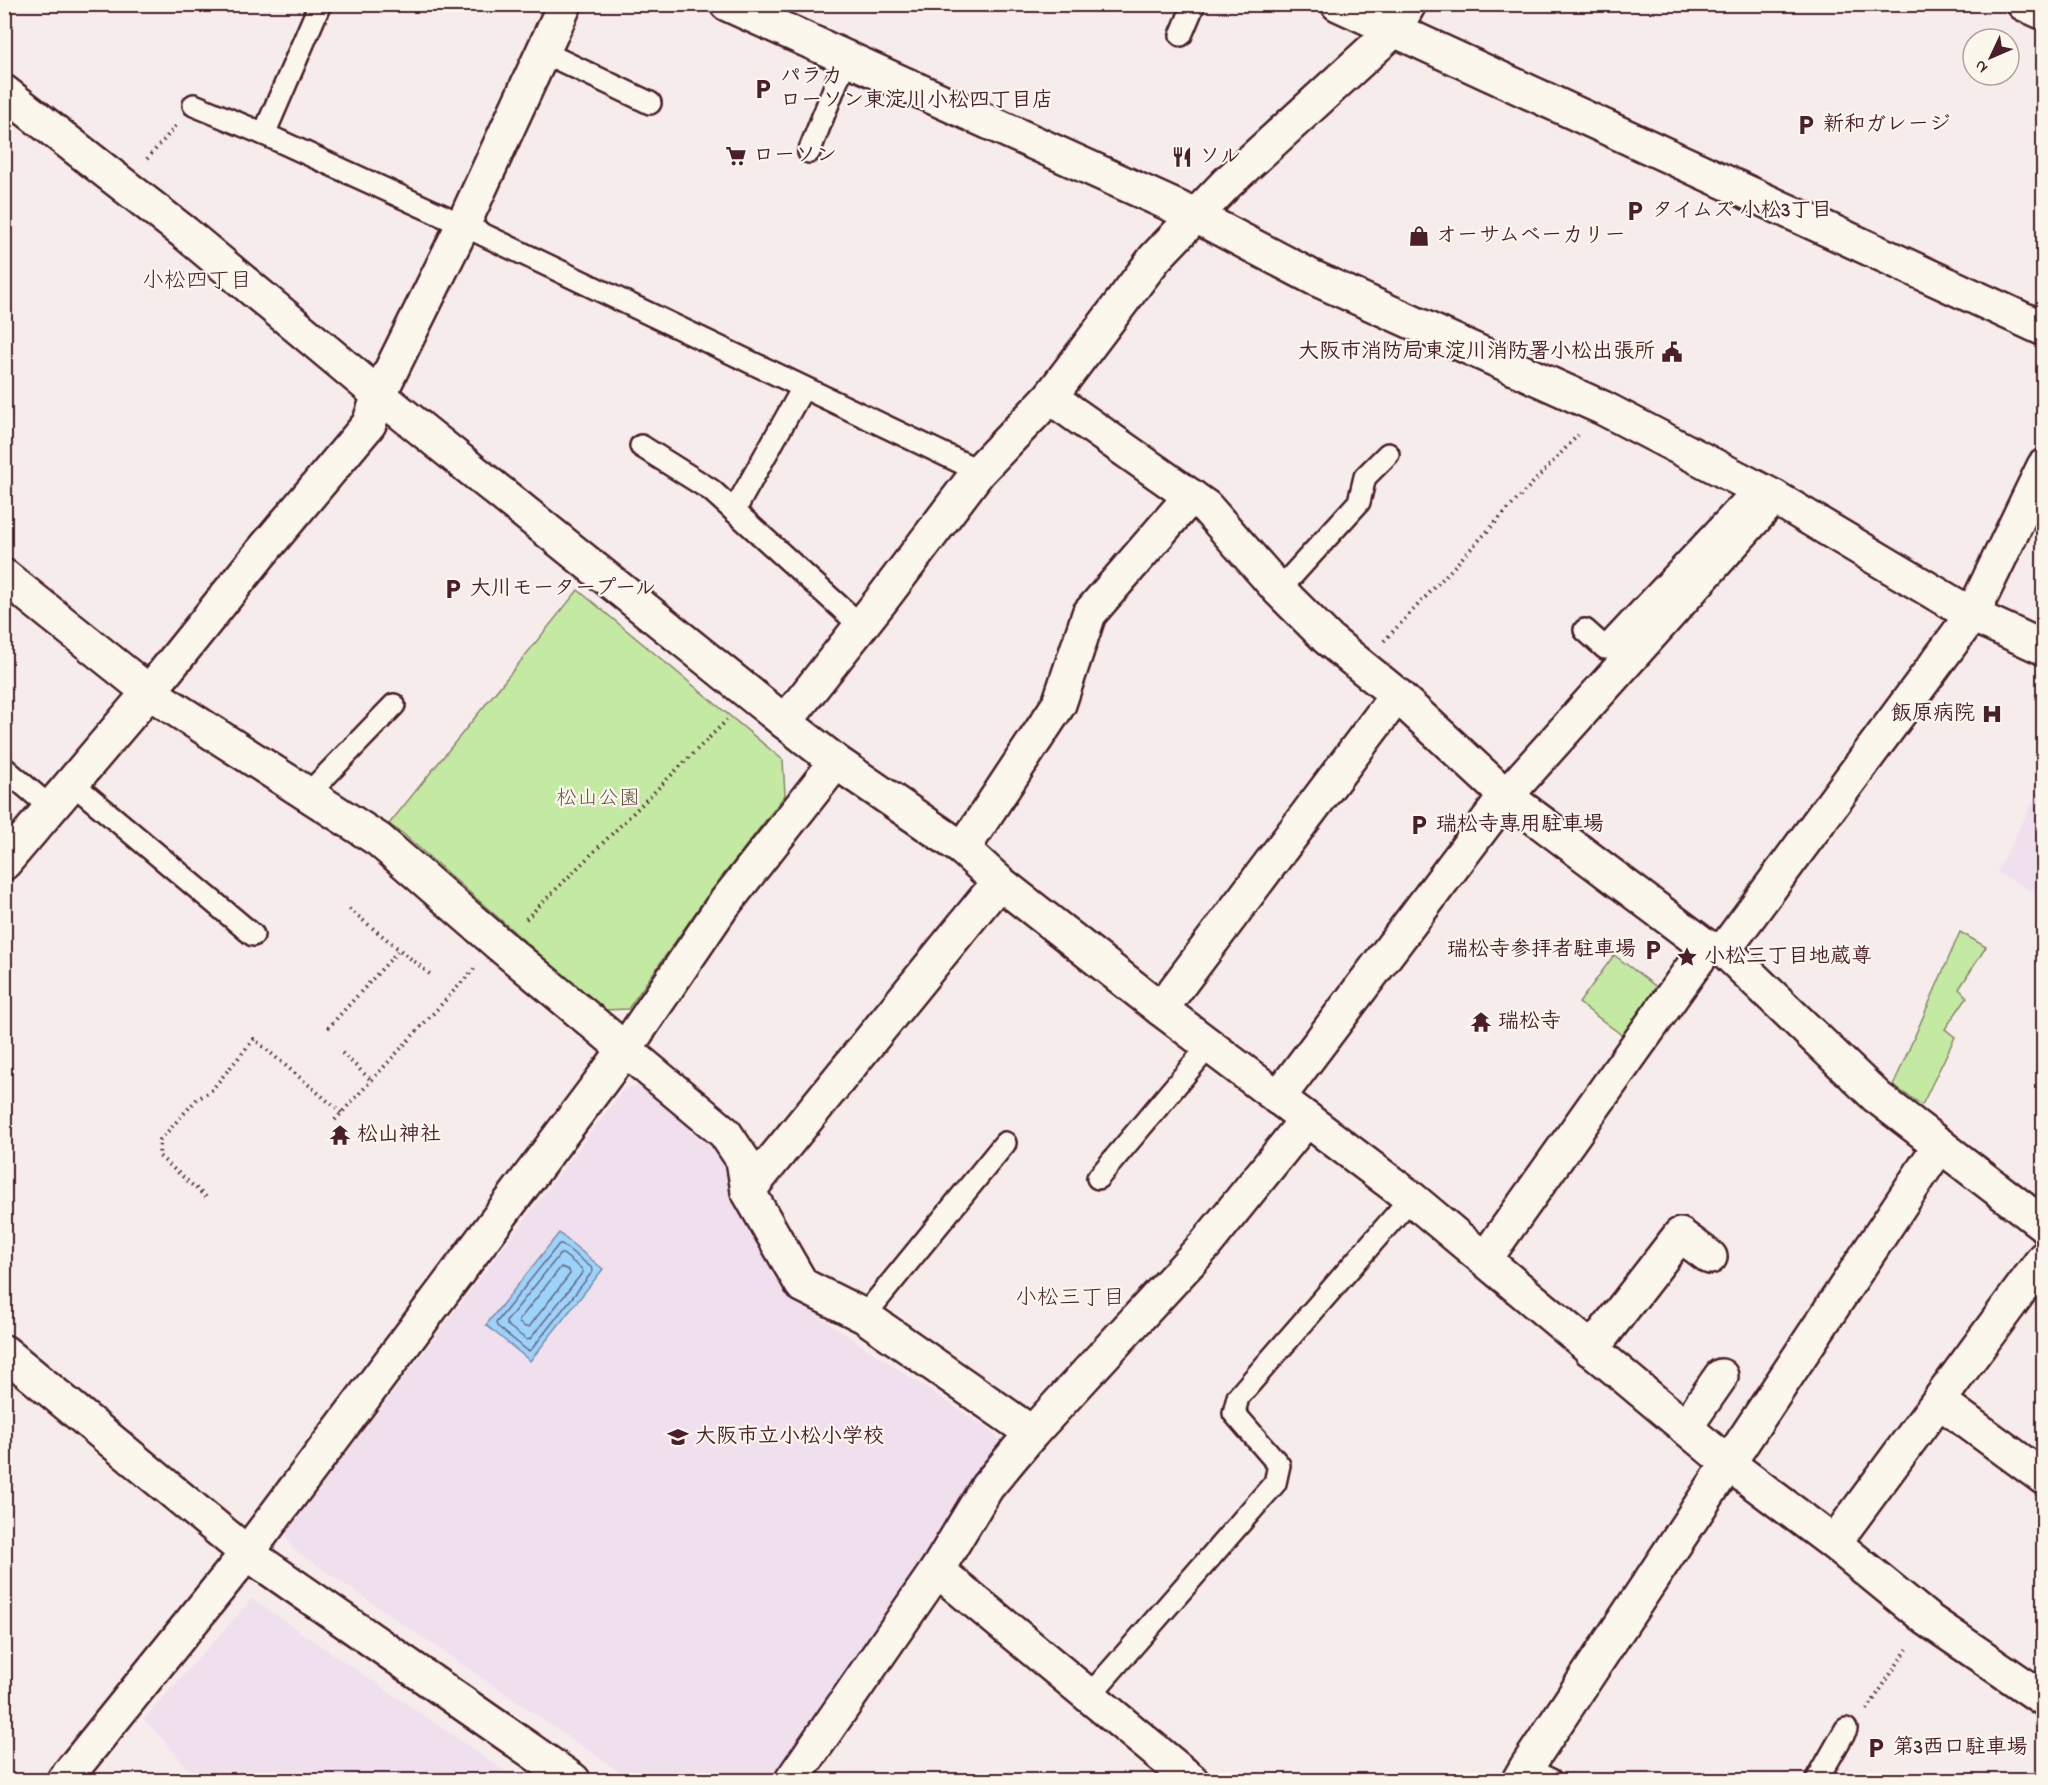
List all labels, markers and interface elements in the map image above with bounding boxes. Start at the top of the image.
north arrow [1961,27,2021,87]
text: N [1969,54,1994,78]
place label: パラカ ローソン東淀川小松四丁目店 [780,62,1053,116]
parking icon: パラカ ローソン東淀川小松四丁目店 [751,77,775,101]
place label: 新和ガレージ [1823,110,1950,140]
parking icon: 新和ガレージ [1794,113,1818,137]
place label: ローソン [753,141,837,171]
place label: ソル [1199,142,1241,172]
supermarket icon: ローソン [724,144,748,168]
restaurant icon: ソル [1170,145,1194,169]
place label: タイムズ 小松3丁目 [1652,196,1832,226]
parking icon: タイムズ 小松3丁目 [1623,199,1647,223]
place label: オーサムベーカリー [1436,221,1625,251]
shop icon: オーサムベーカリー [1407,224,1431,248]
district label: 小松四丁目 [142,266,252,298]
place label: 大阪市消防局東淀川消防署小松出張所 [1298,337,1655,367]
public building icon: 大阪市消防局東淀川消防署小松出張所 [1660,340,1684,364]
place label: 大川モータープール [470,574,656,604]
parking icon: 大川モータープール [441,577,465,601]
place label: 飯原病院 [1891,699,1975,729]
hospital icon: 飯原病院 [1980,702,2004,726]
park label: 松山公園 [556,784,640,814]
place label: 瑞松寺専用駐車場 [1436,810,1604,840]
parking icon: 瑞松寺専用駐車場 [1407,813,1431,837]
place label: 瑞松寺参拝者駐車場 [1447,935,1636,965]
parking icon: 瑞松寺参拝者駐車場 [1641,938,1665,962]
place label: 小松三丁目地蔵尊 [1704,942,1872,972]
place icon: 小松三丁目地蔵尊 [1675,945,1699,969]
place label: 瑞松寺 [1498,1007,1561,1037]
temple icon: 瑞松寺 [1469,1010,1493,1034]
place label: 松山神社 [357,1120,441,1150]
temple icon: 松山神社 [328,1123,352,1147]
district label: 小松三丁目 [1015,1283,1125,1315]
place label: 大阪市立小松小学校 [695,1422,884,1452]
school or university icon: 大阪市立小松小学校 [666,1425,690,1449]
place label: 第3西口駐車場 [1893,1733,2028,1763]
parking icon: 第3西口駐車場 [1864,1736,1888,1760]

